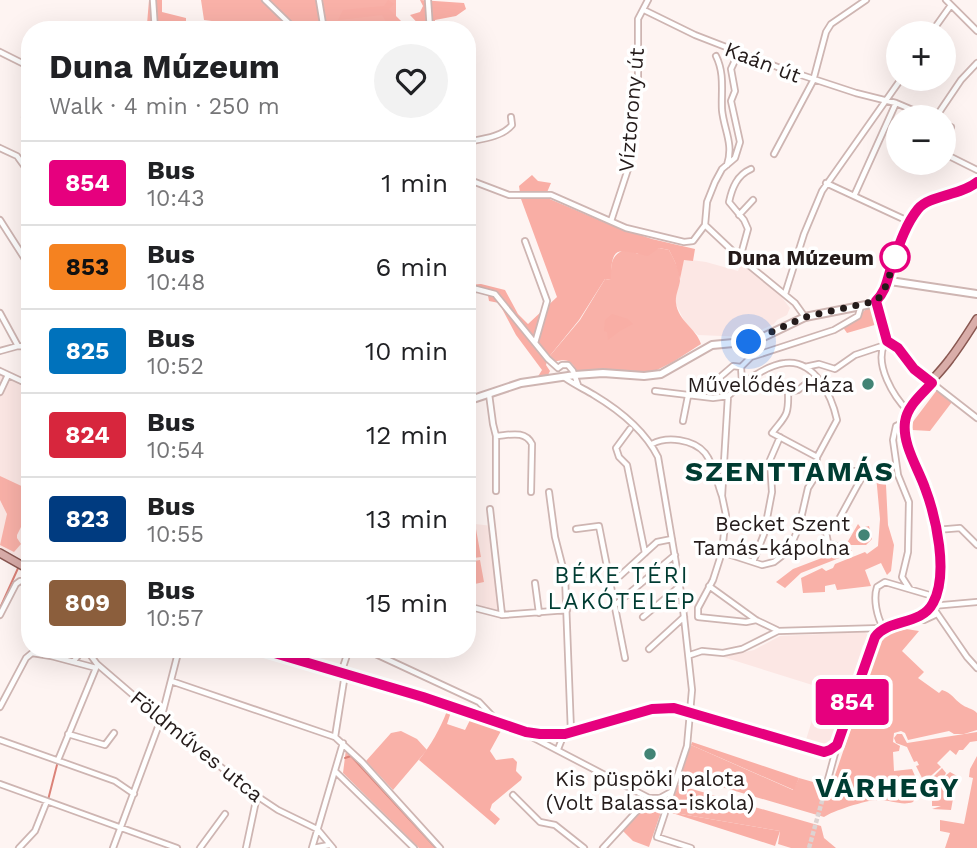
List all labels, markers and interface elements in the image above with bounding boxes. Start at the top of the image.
map controls [886,21,956,175]
button: + [886,21,956,91]
street label: Kaán út [722,36,805,88]
button: heart [374,44,448,118]
text: Duna Múzeum [49,47,280,86]
street label: Víztorony út [613,47,649,173]
text: Walk · 4 min · 250 m [49,93,280,120]
button: − [886,105,956,175]
text: Bus [147,155,195,185]
text: 1 min [381,168,448,198]
text: 854 [65,169,110,197]
text: 10:43 [147,185,205,212]
text: Bus [147,239,195,269]
marker: Duna Múzeum [880,242,910,272]
place label: Duna Múzeum [727,245,874,270]
text: 6 min [376,252,448,282]
text: 853 [66,253,109,281]
text: 10:48 [147,269,205,296]
text: Bus [147,323,195,353]
your location [731,324,766,359]
text: 10 min [365,336,448,366]
text: 825 [66,337,109,365]
text: 10:52 [147,353,204,380]
place label: Művelődés Háza [687,372,854,397]
marker: Művelődés Háza [860,376,876,392]
text: Bus [147,407,195,437]
text: 12 min [366,420,448,450]
text: 824 [65,421,110,449]
text: 10:54 [147,437,205,464]
district label: SZENTTAMÁS [685,455,895,488]
text: Bus [147,491,195,521]
text: 13 min [366,504,448,534]
text: 823 [66,505,109,533]
place label: Becket Szent Tamás-kápolna [693,511,850,560]
text: 10:55 [147,521,204,548]
marker: Becket Szent Tamás-kápolna [856,527,872,543]
district label: BÉKE TÉRI LAKÓTELEP [547,562,697,615]
text: Bus [147,575,195,605]
text: 15 min [366,588,448,618]
text: 809 [65,589,110,617]
text: 10:57 [147,605,203,632]
line badge: 854 [812,679,892,725]
street label: Földműves utca [126,685,268,807]
text: 854 [830,688,874,716]
marker: Kis püspöki palota (Volt Balassa-iskola) [642,746,658,762]
place label: Kis püspöki palota (Volt Balassa-iskola) [546,766,754,815]
district label: VÁRHEGY [815,771,961,804]

